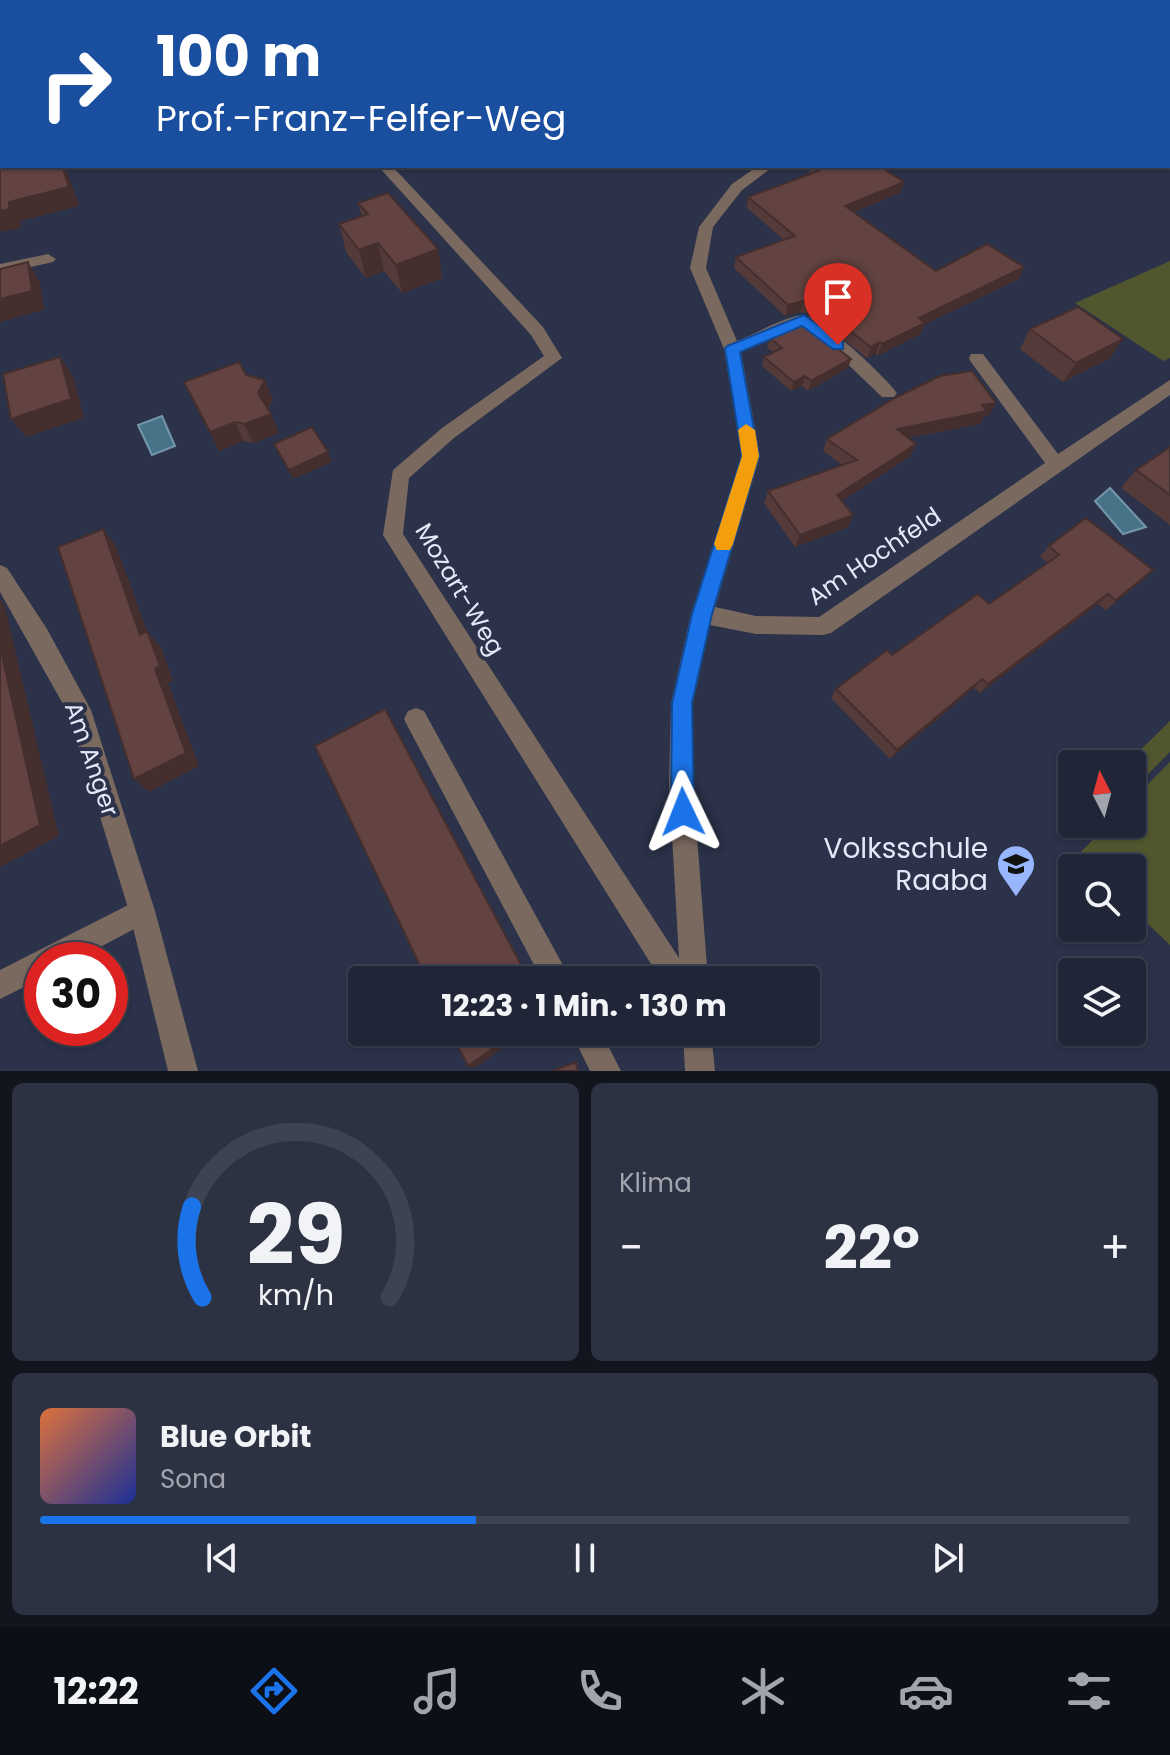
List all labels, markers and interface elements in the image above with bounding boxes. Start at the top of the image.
text: 100 m [156,17,321,96]
icon: right [24,32,128,136]
text: Prof.-Franz-Felfer-Weg [156,93,566,144]
pin [804,263,872,345]
icon: arrive [816,275,860,319]
street label: Am Hochfeld [801,499,947,613]
street label: Mozart-Weg [408,517,512,661]
street label: Am Anger [57,697,127,821]
north arrow [1058,750,1146,838]
map controls [1058,750,1146,1046]
position arrow [641,770,725,854]
place label: Volksschule Raaba [824,829,988,900]
school or university icon: Volksschule Raaba [995,843,1037,898]
button: search [1058,854,1146,942]
speed limit sign: 30 [24,942,128,1046]
button: layers [1058,958,1146,1046]
text: 12:23 · 1 Min. · 130 m [441,984,727,1027]
text: Klima [619,1165,692,1201]
text: 29 [246,1177,345,1293]
text: 22° [823,1206,920,1290]
text: − [619,1217,643,1278]
text: + [1100,1217,1130,1278]
text: km/h [257,1275,334,1315]
text: Blue Orbit [160,1415,312,1458]
text: Sona [160,1461,226,1497]
icon: previous [200,1536,244,1580]
icon: pause [563,1536,607,1580]
icon: next [926,1536,970,1580]
icon: directions [246,1663,302,1719]
icon: music [409,1663,465,1719]
icon: phone [572,1663,628,1719]
icon: climate [735,1663,791,1719]
icon: car [898,1663,954,1719]
icon: filters [1061,1663,1117,1719]
text: 12:22 [53,1666,139,1717]

